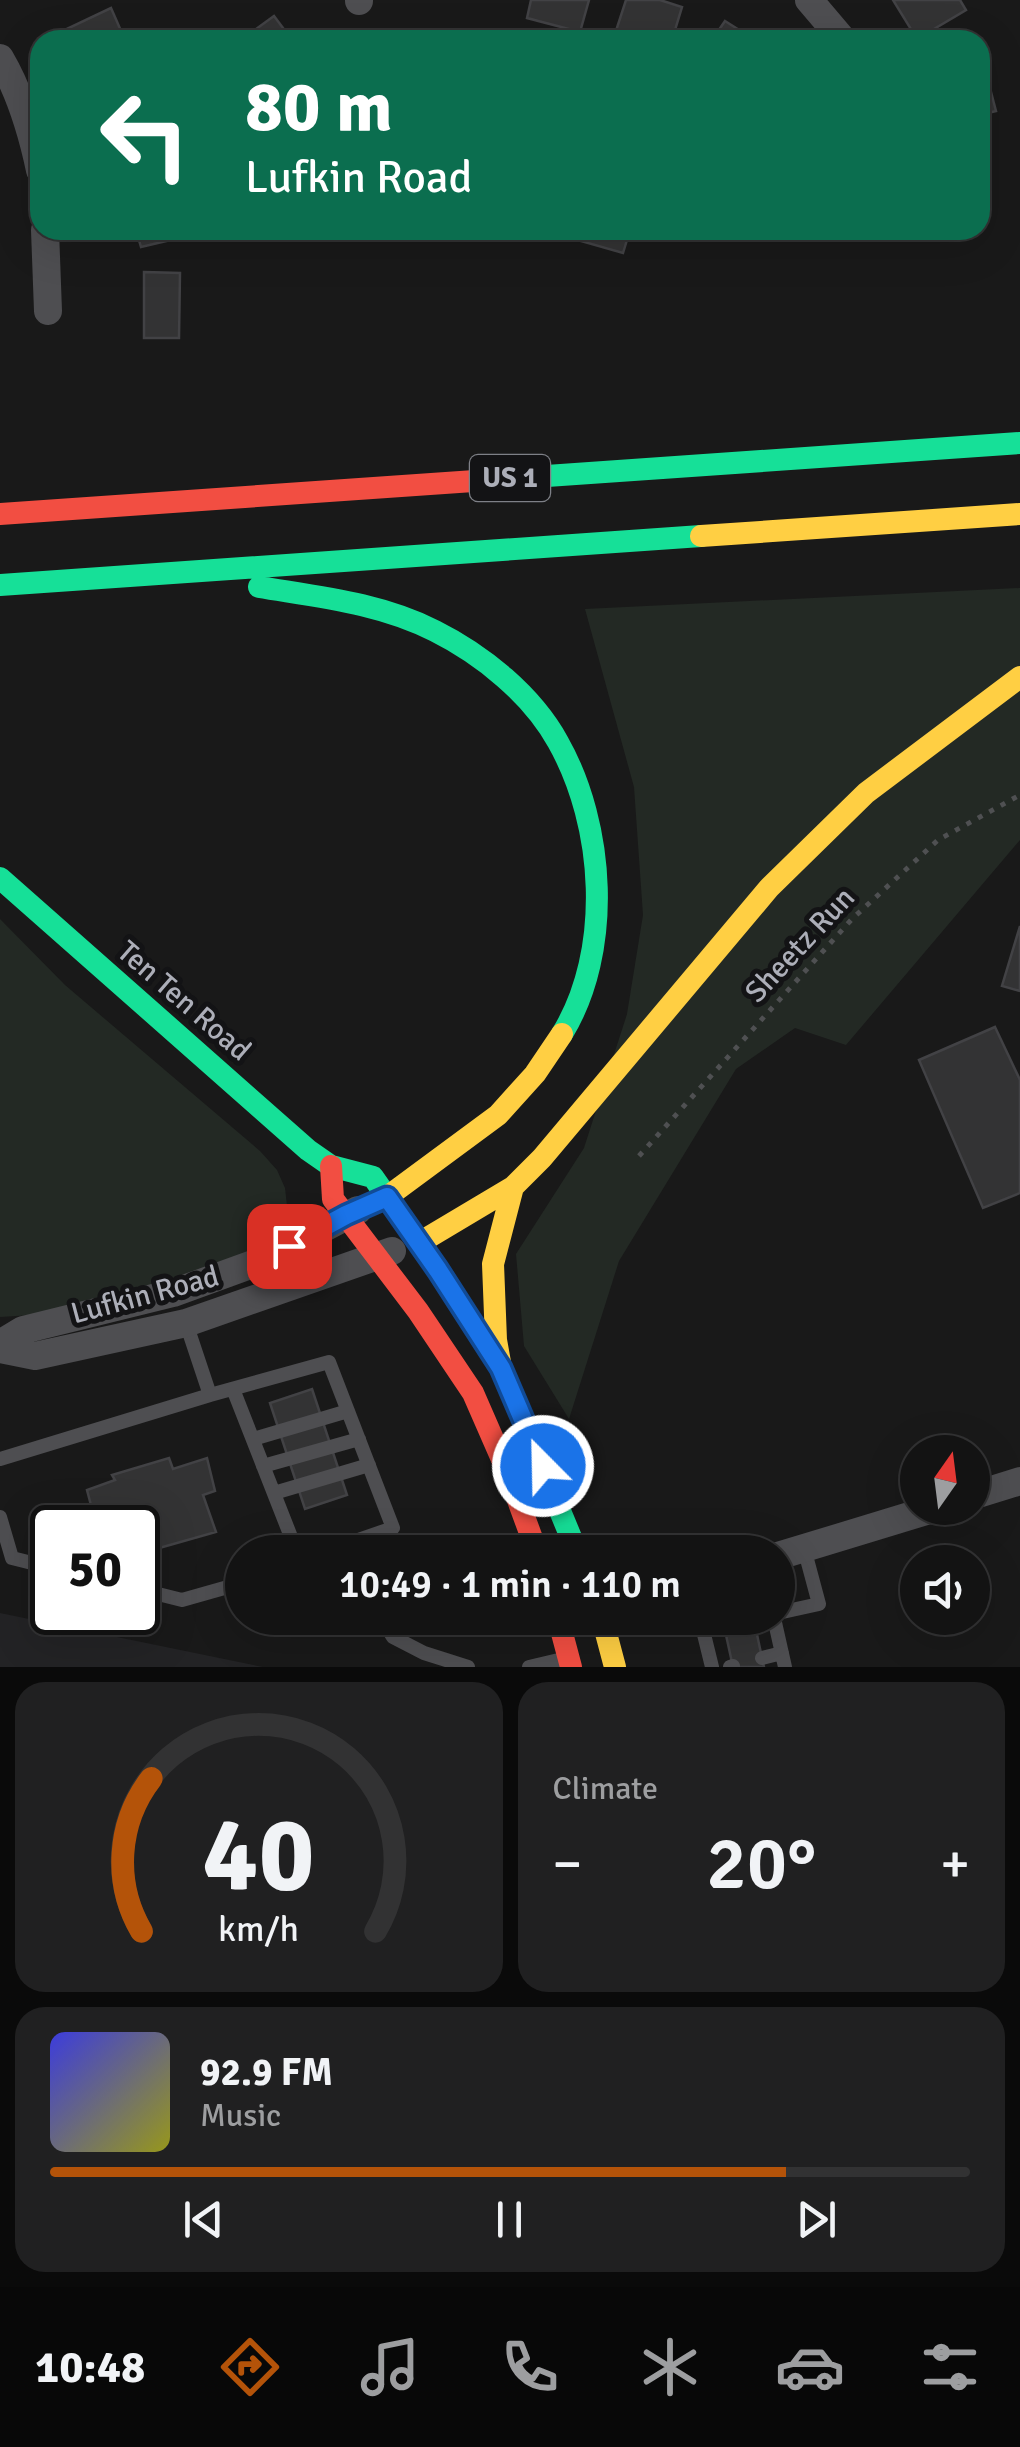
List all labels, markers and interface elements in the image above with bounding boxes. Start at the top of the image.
text: 80 m [245,64,393,150]
icon: left [80,70,210,200]
text: Lufkin Road [245,150,472,205]
road number: US 1 [470,455,550,501]
street label: Sheetz Run [737,880,863,1010]
street label: Ten Ten Road [110,933,258,1069]
pin [247,1204,332,1289]
icon: arrive [262,1219,317,1274]
street label: Lufkin Road [67,1258,223,1332]
position arrow [491,1414,595,1518]
north arrow [900,1435,990,1525]
map controls [900,1435,990,1635]
speed limit sign: 50 [30,1505,160,1635]
button: sound [900,1545,990,1635]
text: 10:49 · 1 min · 110 m [339,1561,681,1608]
text: Climate [553,1769,658,1808]
text: 40 [203,1791,315,1919]
text: 20° [706,1817,816,1910]
text: − [553,1830,582,1898]
text: + [940,1830,970,1898]
text: km/h [218,1907,299,1951]
text: 92.9 FM [200,2049,333,2096]
text: Music [200,2096,281,2135]
icon: previous [176,2192,231,2247]
icon: pause [482,2192,537,2247]
icon: next [789,2192,844,2247]
icon: directions [215,2332,285,2402]
icon: music [355,2332,425,2402]
icon: phone [495,2332,565,2402]
icon: climate [635,2332,705,2402]
icon: car [775,2332,845,2402]
icon: filters [915,2332,985,2402]
text: 10:48 [35,2340,145,2395]

